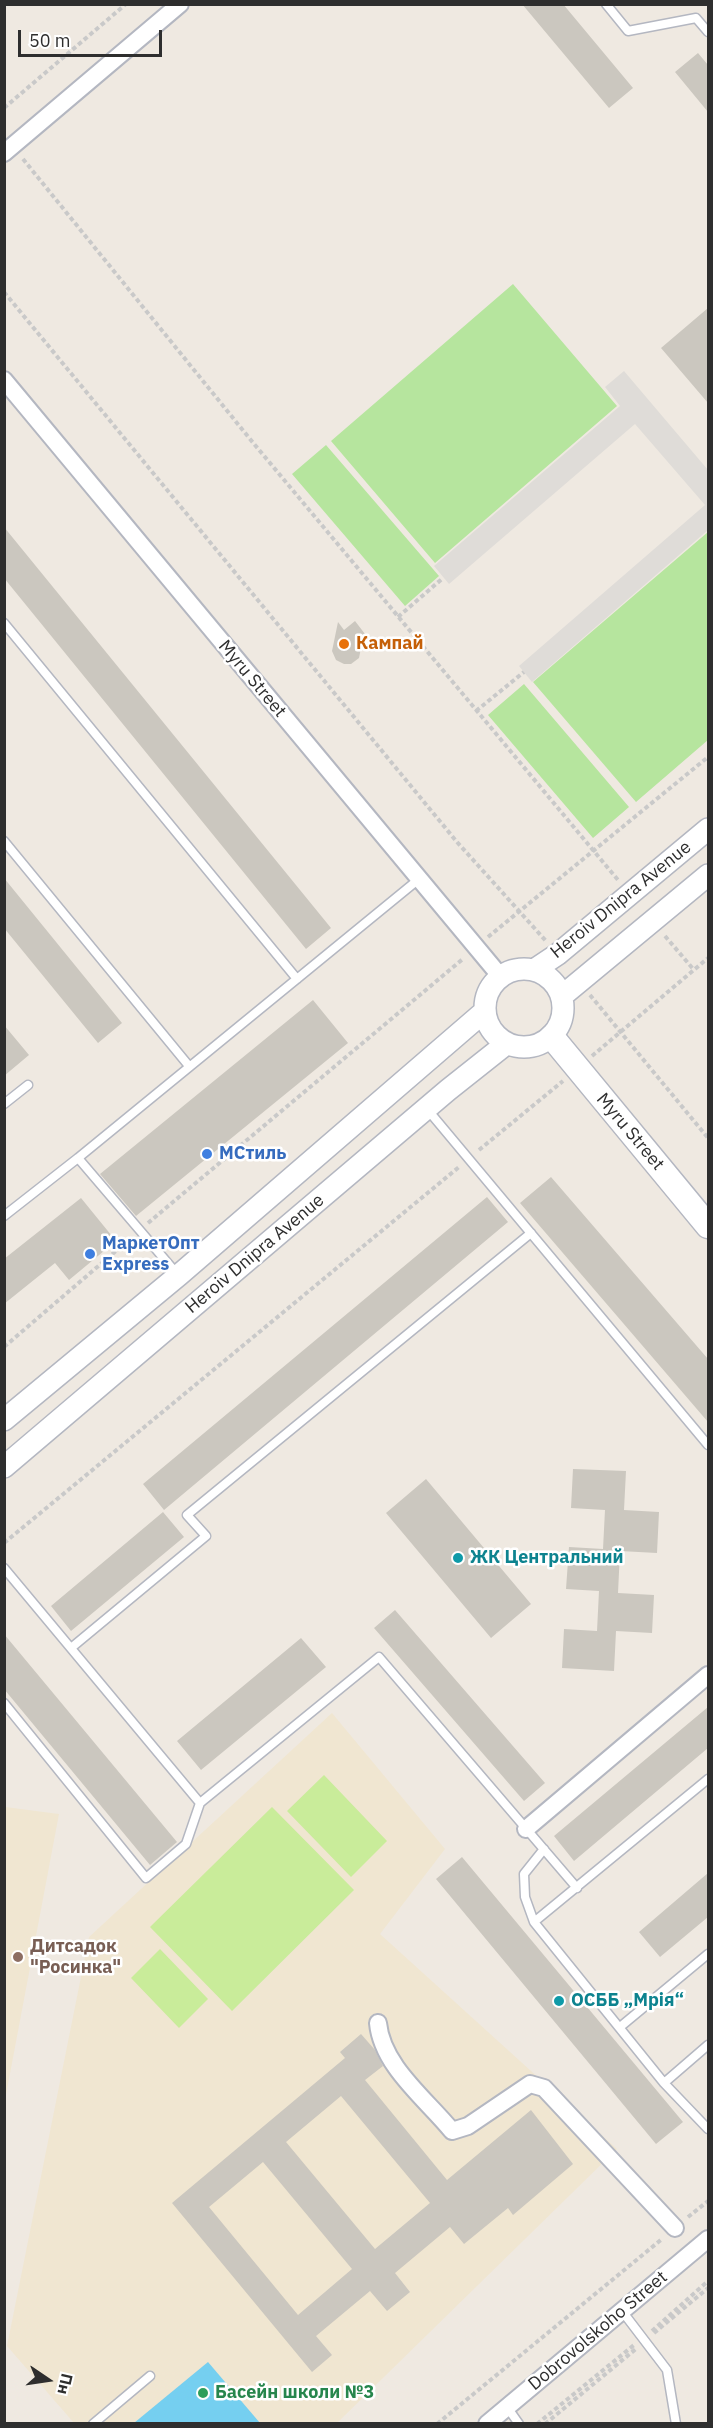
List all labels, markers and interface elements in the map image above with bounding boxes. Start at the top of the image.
scale bar [21,18,165,56]
text: 50 m [29,29,71,52]
place label: Кампай [356,633,423,655]
street label: Myru Street [213,636,291,722]
marker: Кампай [337,637,351,651]
street label: Heroiv Dnipra Avenue [546,837,696,963]
street label: Myru Street [591,1089,669,1175]
place label: МСтиль [219,1143,286,1165]
marker: МСтиль [200,1147,214,1161]
street label: Heroiv Dnipra Avenue [181,1190,329,1318]
place label: МаркетОпт Express [102,1233,200,1276]
marker: МаркетОпт Express [83,1247,97,1261]
place label: ЖК Центральний [470,1547,624,1569]
marker: ЖК Центральний [451,1551,465,1565]
place label: Дитсадок "Росинка" [30,1936,121,1978]
marker: Дитсадок "Росинка" [11,1950,25,1964]
place label: ОСББ „Мрія“ [571,1990,684,2012]
marker: ОСББ „Мрія“ [552,1994,566,2008]
street label: Dobrovolskoho Street [524,2267,672,2395]
north arrow [18,2350,78,2410]
text: Пн [53,2371,78,2397]
place label: Басейн школи №3 [215,2382,374,2404]
marker: Басейн школи №3 [196,2386,210,2400]

